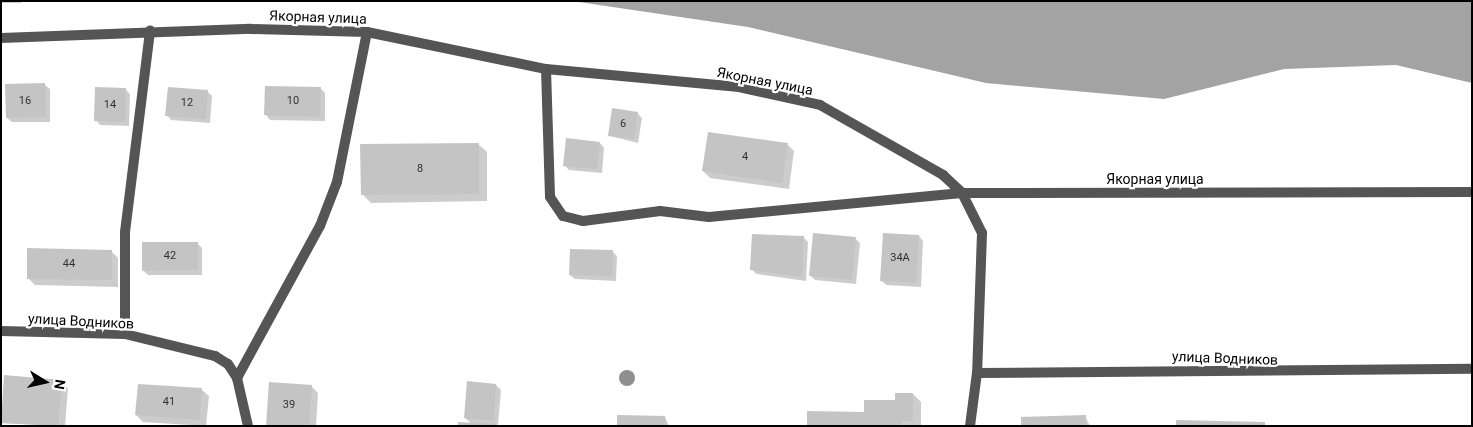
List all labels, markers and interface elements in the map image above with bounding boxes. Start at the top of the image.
street label: Якорная улица [269,7,367,27]
street label: Якорная улица [716,63,814,99]
house number: 16 [19,94,31,108]
house number: 10 [287,94,299,108]
house number: 12 [181,96,193,110]
house number: 14 [104,98,116,112]
house number: 6 [620,117,626,131]
house number: 4 [742,150,748,164]
house number: 8 [417,162,423,176]
street label: Якорная улица [1106,171,1204,187]
house number: 42 [164,249,176,263]
house number: 34А [890,251,910,265]
house number: 44 [63,257,75,271]
street label: улица Водников [28,310,134,332]
street label: улица Водников [1172,348,1278,368]
north arrow [20,357,70,407]
text: N [51,378,69,391]
house number: 41 [163,395,175,409]
house number: 39 [283,398,295,412]

